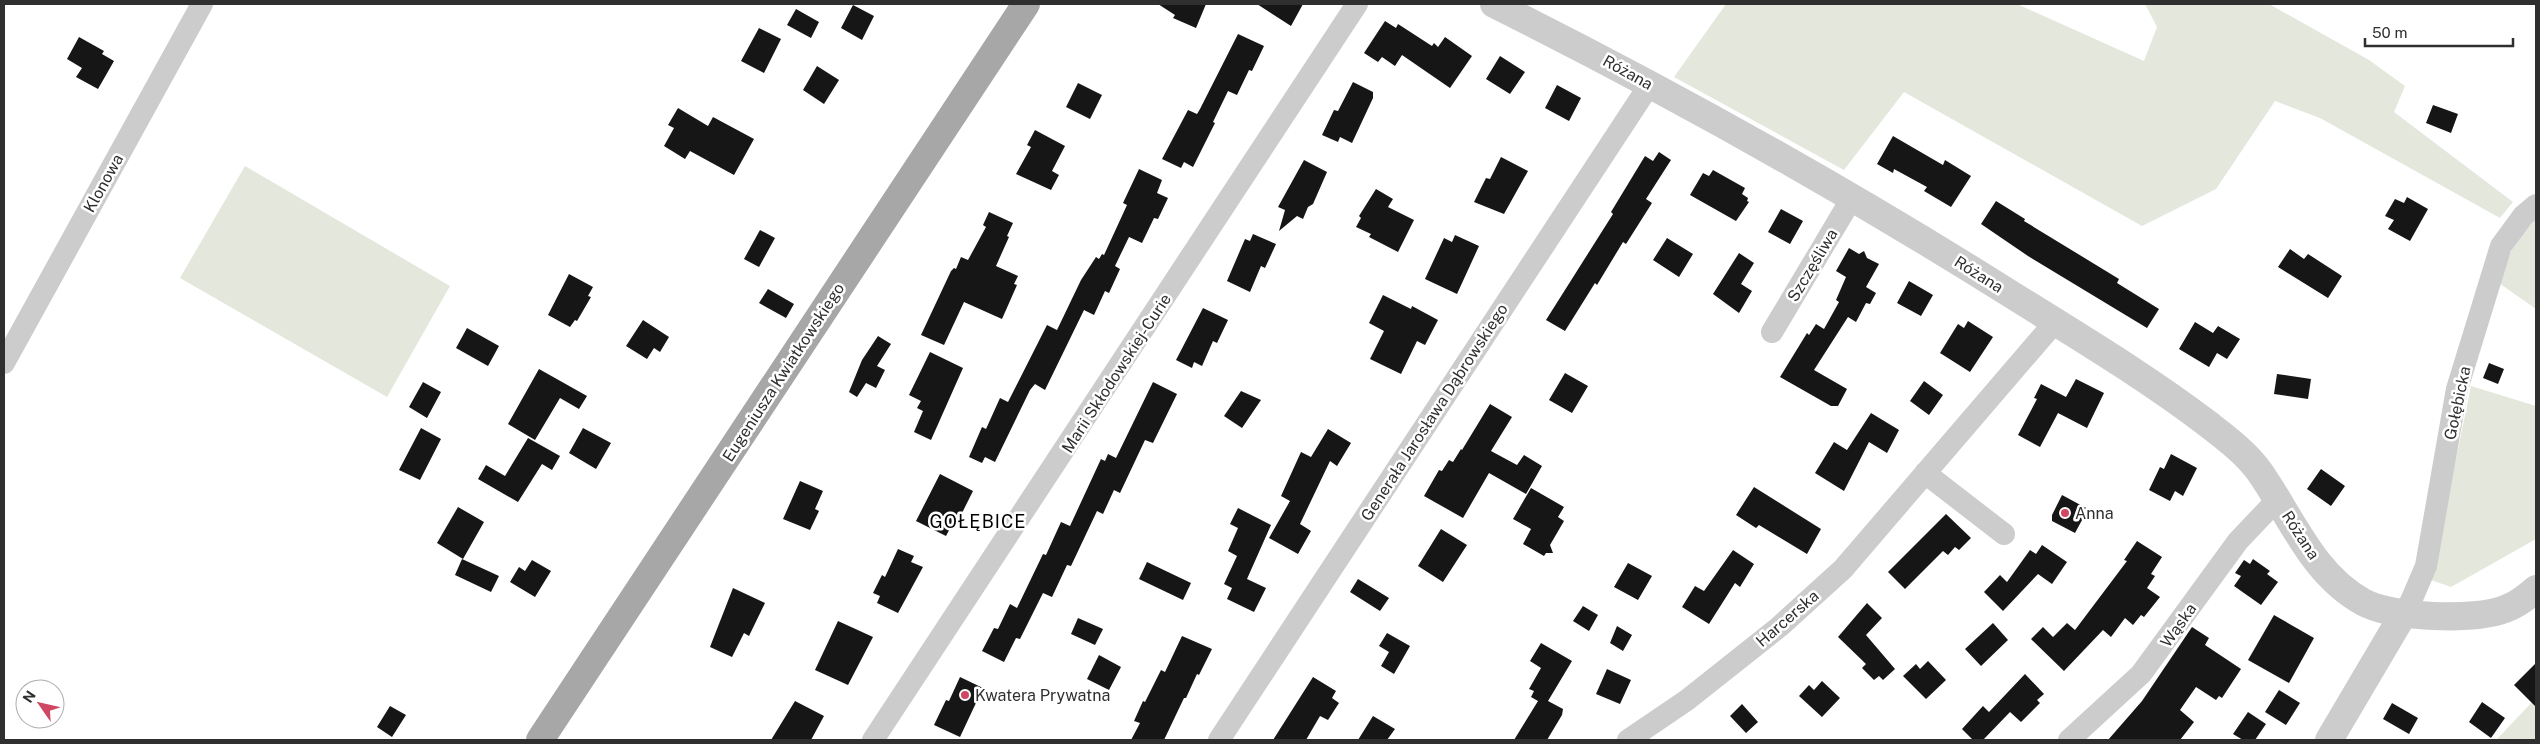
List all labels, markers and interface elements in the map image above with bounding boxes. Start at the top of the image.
scale bar [2365,15,2512,47]
text: 50 m [2372,24,2407,41]
street label: Różana [1599,51,1656,94]
street label: Klonowa [80,151,127,216]
street label: Szczęśliwa [1783,226,1842,305]
street label: Różana [1951,252,2007,297]
street label: Eugeniusza Kwiatkowskiego [719,279,848,465]
street label: Marii Skłodowskiej-Curie [1058,290,1175,456]
street label: Generała Jarosława Dąbrowskiego [1357,300,1512,524]
street label: Gołębicka [2440,365,2475,442]
place label: Anna [2075,504,2114,523]
marker: Anna [2059,507,2071,519]
street label: Różana [2278,507,2323,563]
district label: GOŁĘBICE [929,511,1027,532]
street label: Harcerska [1752,586,1823,651]
street label: Wąska [2157,600,2200,651]
north arrow [15,679,65,729]
place label: Kwatera Prywatna [975,686,1110,705]
text: N [20,688,39,706]
marker: Kwatera Prywatna [959,689,971,701]

